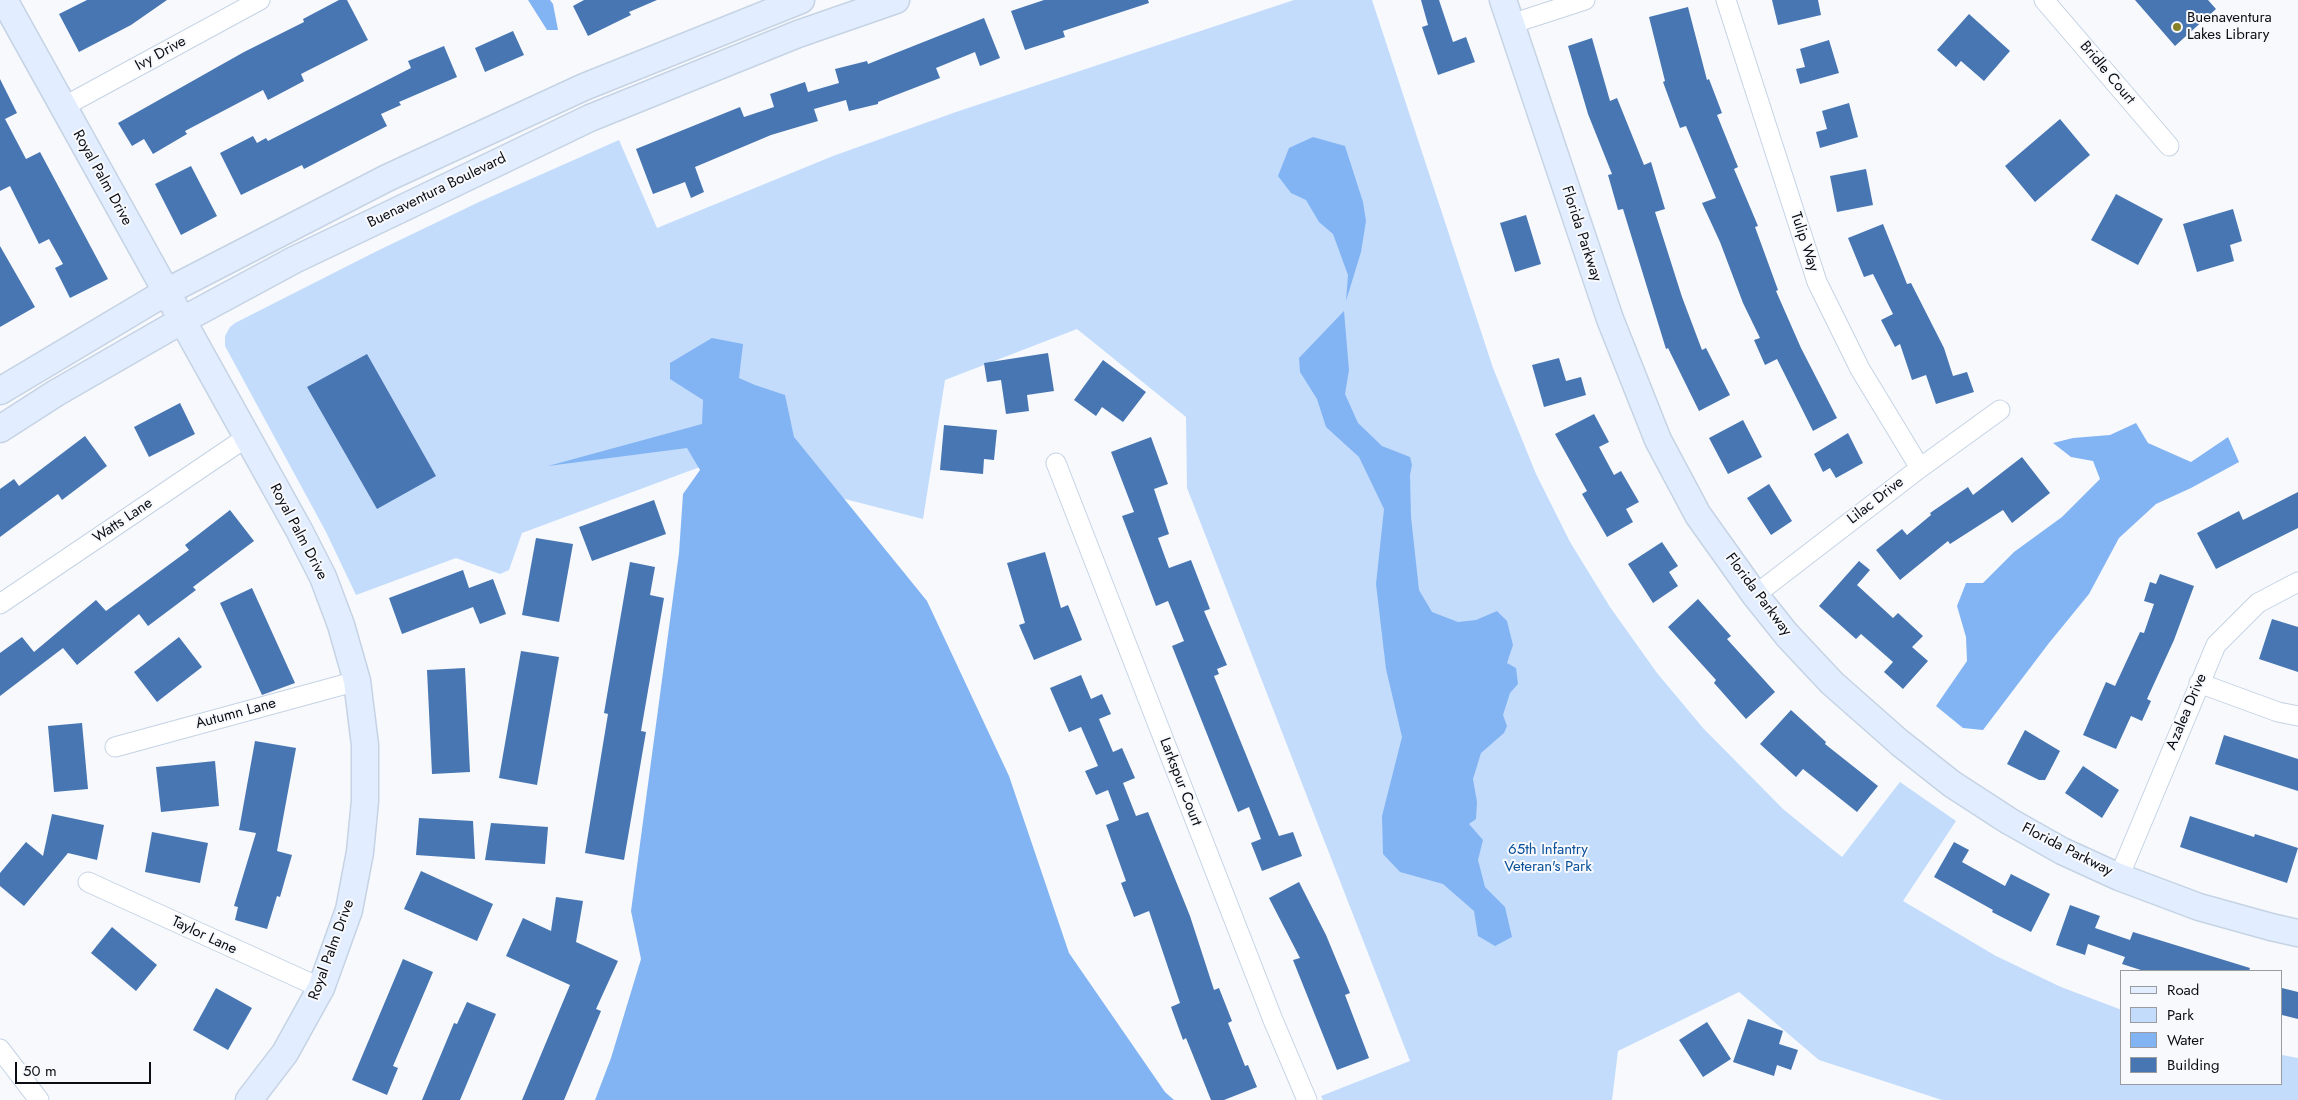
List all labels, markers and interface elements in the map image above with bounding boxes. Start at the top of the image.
place label: Buenaventura Lakes Library [2187,9,2272,44]
marker: Buenaventura Lakes Library [2171,21,2183,33]
street label: Ivy Drive [133,33,189,75]
street label: Bridle Court [2075,38,2139,108]
street label: Royal Palm Drive [68,127,136,229]
street label: Buenaventura Boulevard [365,150,509,232]
street label: Florida Parkway [1557,184,1605,284]
street label: Tulip Way [1786,210,1822,274]
street label: Lilac Drive [1844,473,1908,529]
street label: Royal Palm Drive [265,481,331,583]
street label: Watts Lane [90,495,156,547]
street label: Florida Parkway [1721,550,1795,640]
street label: Azalea Drive [2163,671,2211,753]
street label: Autumn Lane [194,695,278,733]
street label: Larkspur Court [1155,735,1205,829]
street label: Florida Parkway [2019,819,2115,881]
park label: 65th Infantry Veteran's Park [1504,841,1592,876]
street label: Royal Palm Drive [305,897,359,1003]
street label: Taylor Lane [168,913,240,959]
legend [2120,970,2283,1085]
text: Road [2167,979,2199,1001]
text: Park [2167,1004,2194,1026]
text: Water [2167,1029,2204,1051]
scale bar [18,1052,154,1084]
text: Building [2167,1054,2219,1076]
text: 50 m [23,1060,57,1082]

